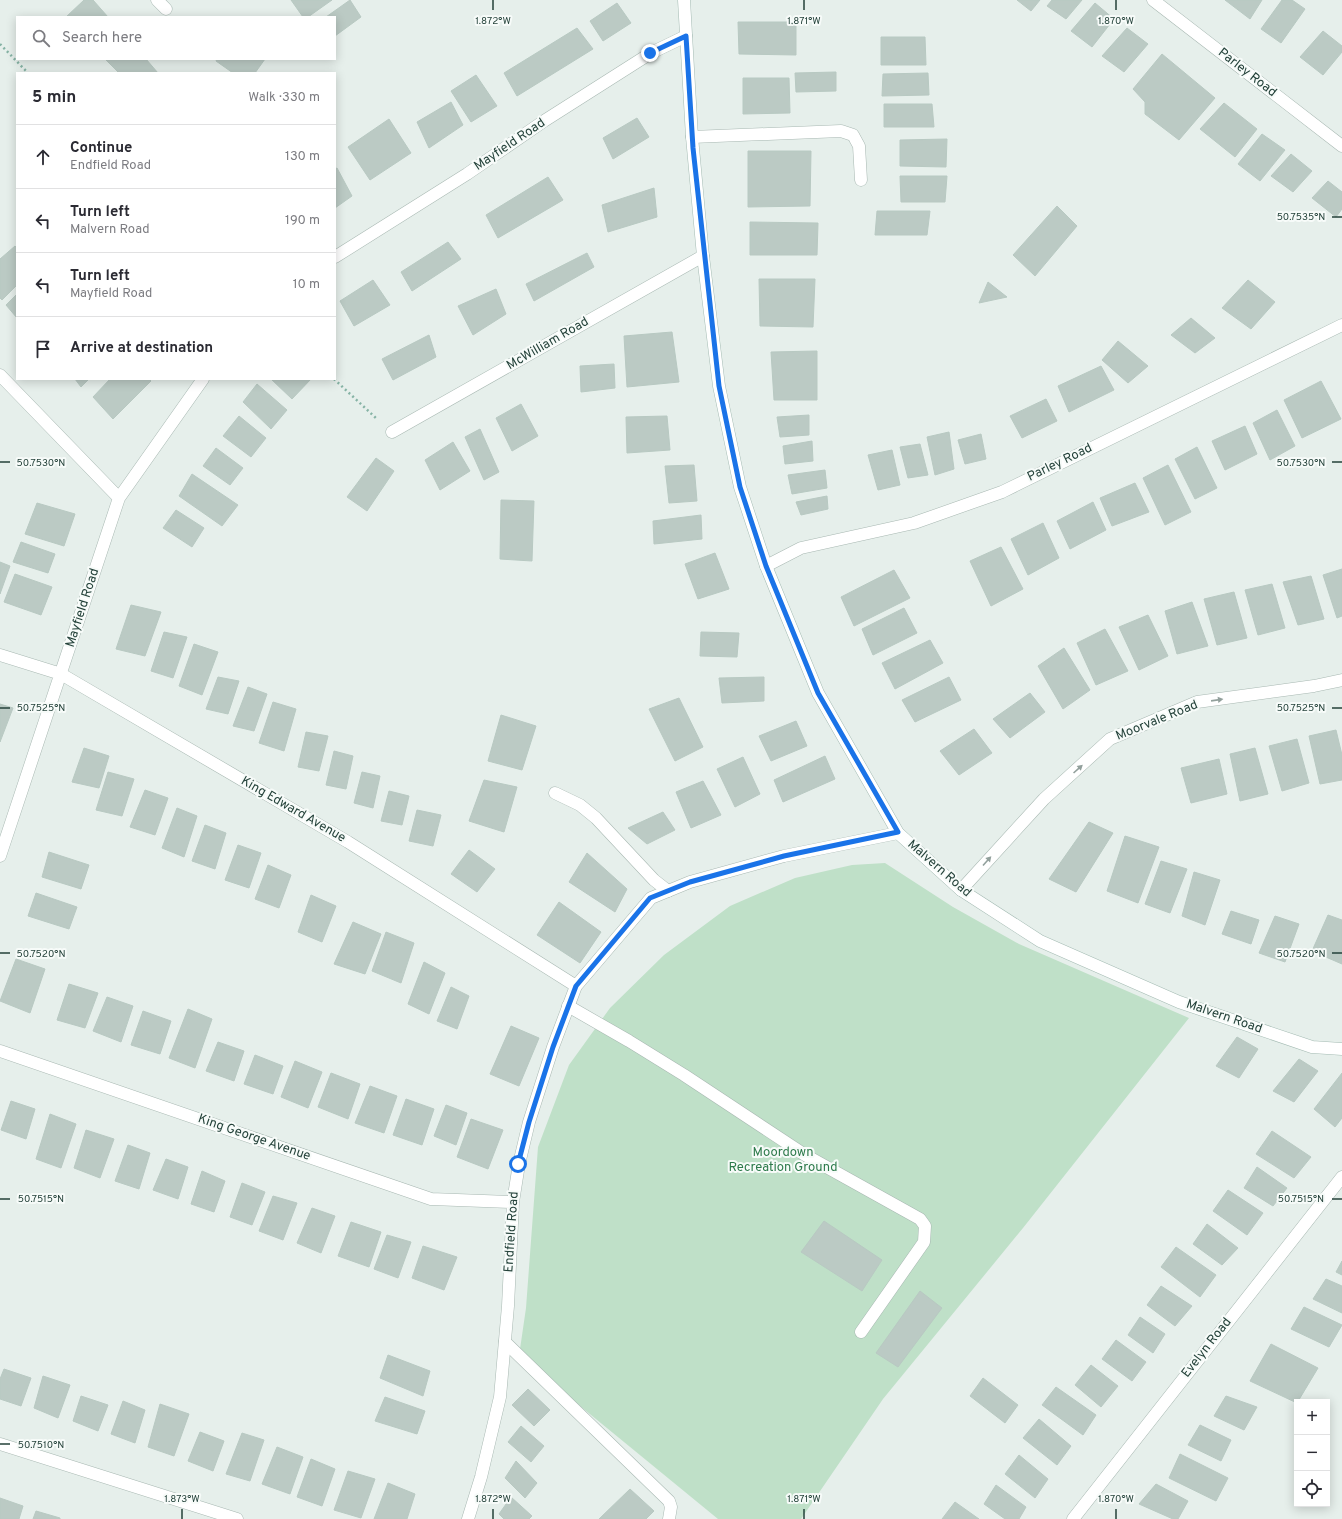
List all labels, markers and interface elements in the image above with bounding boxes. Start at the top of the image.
text: 1.872°W [475,15,511,28]
text: 1.871°W [787,15,821,28]
text: 1.870°W [1098,15,1134,28]
search box [16,16,336,60]
icon: search [30,27,52,49]
text: Search here [62,29,142,48]
route end [641,44,659,62]
street label: Parley Road [1214,45,1280,101]
text: 5 min [32,87,76,109]
text: Walk · 330 m [248,90,320,106]
street label: Mayfield Road [471,115,549,175]
text: Continue [70,139,132,158]
icon: ahead [32,146,54,168]
text: 130 m [285,149,320,165]
text: Endfield Road [70,158,151,174]
text: Turn left [70,203,130,222]
icon: left [32,210,54,232]
text: 50.7535°N [1277,211,1325,224]
text: 190 m [285,213,320,229]
text: Malvern Road [70,222,149,238]
text: Turn left [70,267,130,286]
icon: left [32,274,54,296]
text: 10 m [293,277,320,293]
text: Mayfield Road [70,286,152,302]
street label: McWilliam Road [504,314,592,374]
icon: arrive [32,338,54,360]
text: Arrive at destination [70,339,213,358]
street label: Parley Road [1025,440,1095,486]
text: 50.7530°N [17,457,65,470]
text: 50.7530°N [1277,457,1325,470]
street label: Mayfield Road [63,566,103,650]
street label: Moorvale Road [1114,697,1200,745]
one-way arrow [1211,697,1223,703]
text: 50.7525°N [17,702,65,715]
text: 50.7525°N [1277,702,1325,715]
one-way arrow [1072,764,1083,773]
street label: King Edward Avenue [238,773,348,847]
street label: Malvern Road [904,837,974,901]
one-way arrow [982,856,991,867]
text: 50.7520°N [17,948,65,961]
text: 50.7520°N [1277,948,1325,961]
street label: Malvern Road [1184,996,1264,1038]
street label: King George Avenue [196,1111,312,1165]
park label: Moordown Recreation Ground [728,1145,838,1176]
route start [509,1155,527,1173]
street label: Endfield Road [501,1191,523,1273]
text: 50.7515°N [18,1193,64,1206]
text: 50.7515°N [1278,1193,1324,1206]
street label: Evelyn Road [1179,1315,1235,1381]
map controls [1294,1399,1330,1507]
button: + [1294,1399,1330,1435]
button: − [1294,1435,1330,1471]
text: 50.7510°N [18,1439,64,1452]
button: locate [1294,1471,1330,1507]
text: 1.873°W [164,1493,200,1506]
text: 1.872°W [475,1493,511,1506]
text: 1.871°W [787,1493,821,1506]
text: 1.870°W [1098,1493,1134,1506]

